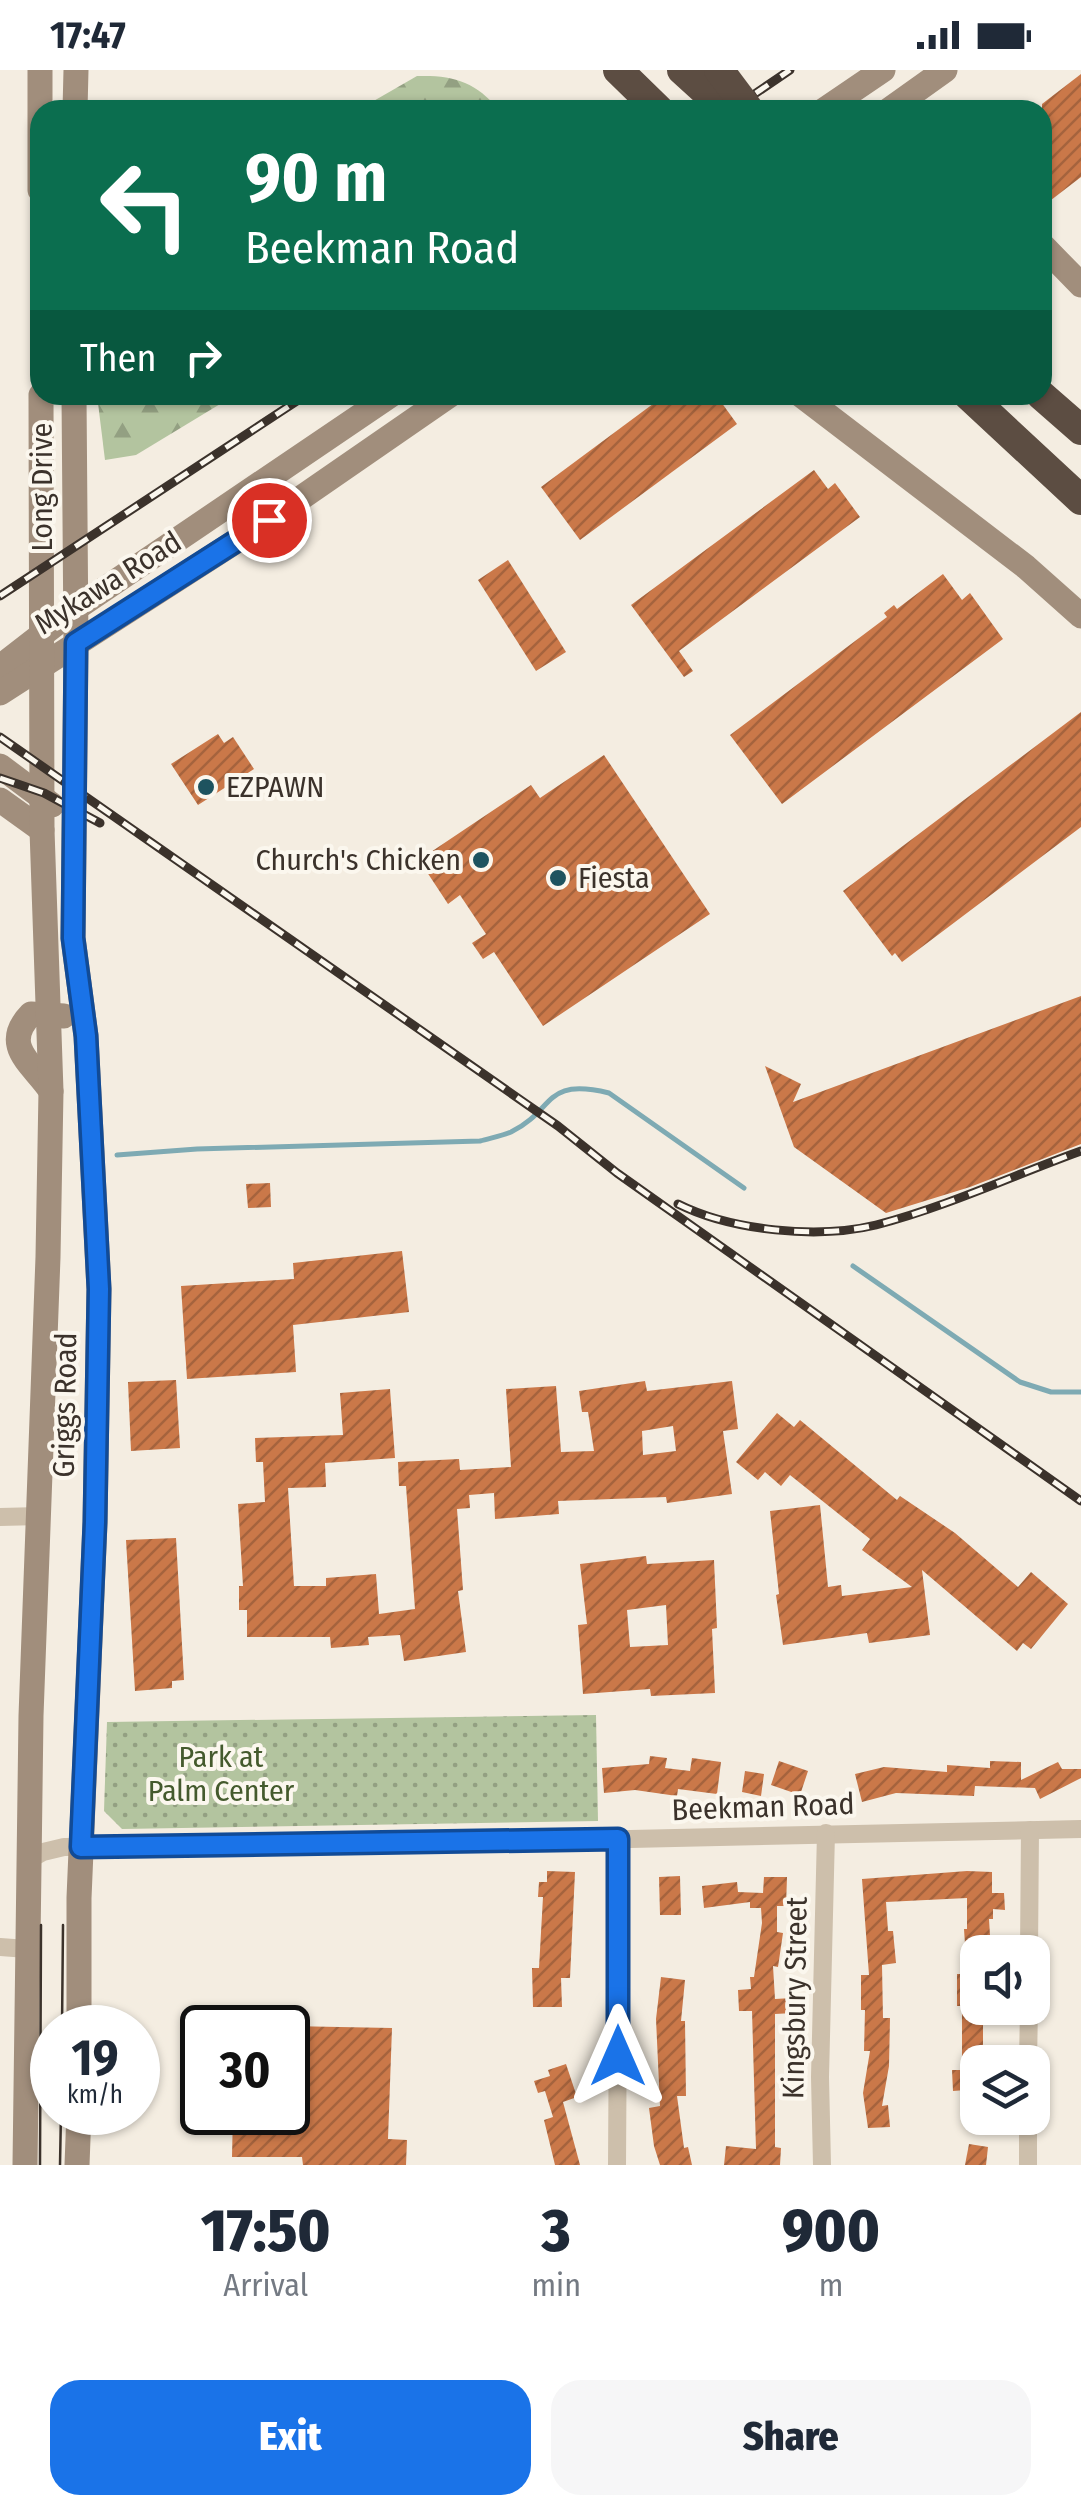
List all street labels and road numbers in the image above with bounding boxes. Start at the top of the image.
street label: Long Drive [24,423,60,551]
street label: Mykawa Road [28,524,188,642]
street label: Griggs Road [46,1332,84,1478]
street label: Beekman Road [671,1786,855,1828]
street label: Kingsbury Street [775,1896,815,2099]

